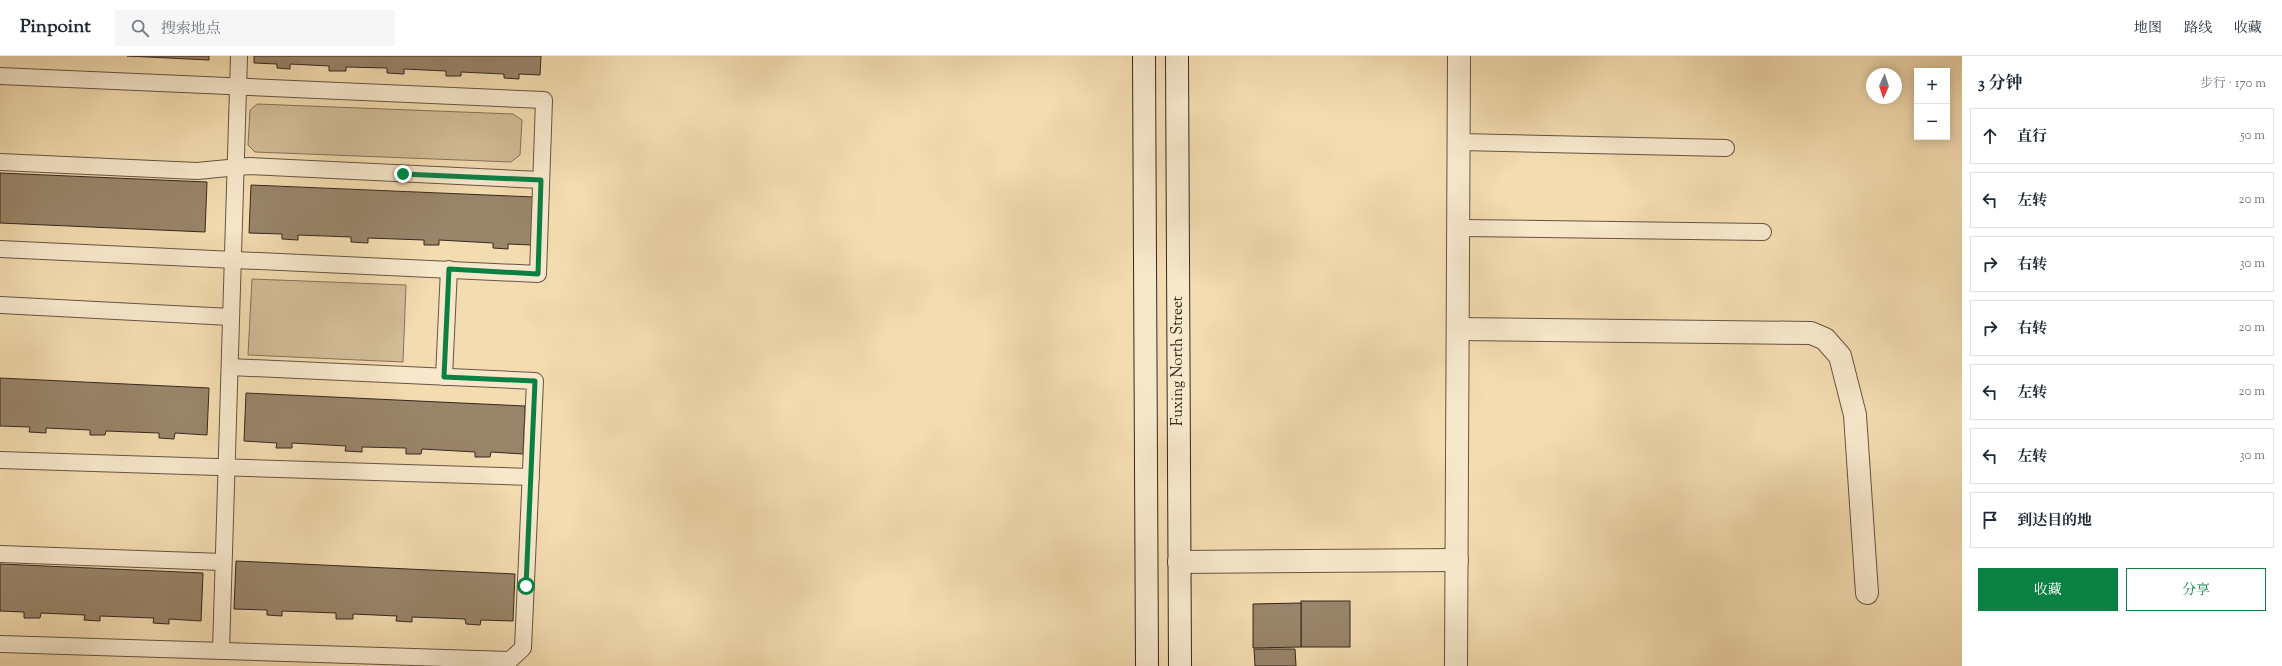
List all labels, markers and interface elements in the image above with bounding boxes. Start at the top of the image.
search box [115,10,395,46]
text: Pinpoint [20,14,91,41]
icon: search [129,17,151,39]
text: 搜索地点 [161,19,221,40]
text: 地图 [2134,19,2162,39]
text: 路线 [2184,19,2212,39]
text: 收藏 [2234,19,2262,39]
north arrow [1866,68,1902,104]
map controls [1914,68,1950,140]
button: + [1914,68,1950,104]
text: 3 分钟 [1978,72,2023,96]
text: 步行 · 170 m [2200,75,2266,93]
button: − [1914,104,1950,140]
icon: ahead [1979,125,2001,147]
text: 直行 [2017,127,2047,148]
text: 50 m [2240,127,2265,145]
route end [394,165,412,183]
icon: left [1979,189,2001,211]
text: 左转 [2017,191,2047,212]
text: 20 m [2239,191,2265,209]
icon: right [1979,253,2001,275]
text: 右转 [2017,255,2047,276]
text: 30 m [2239,255,2265,273]
street label: Fuxing North Street [1168,296,1189,426]
icon: right [1979,317,2001,339]
text: 右转 [2017,319,2047,340]
text: 20 m [2239,319,2265,337]
icon: left [1979,381,2001,403]
text: 左转 [2017,383,2047,404]
text: 20 m [2239,383,2265,401]
icon: left [1979,445,2001,467]
text: 左转 [2017,447,2047,468]
text: 30 m [2239,447,2265,465]
icon: arrive [1979,509,2001,531]
text: 到达目的地 [2017,511,2092,532]
button: 收藏 [1978,568,2118,611]
button: 分享 [2126,568,2266,611]
route start [517,577,535,595]

